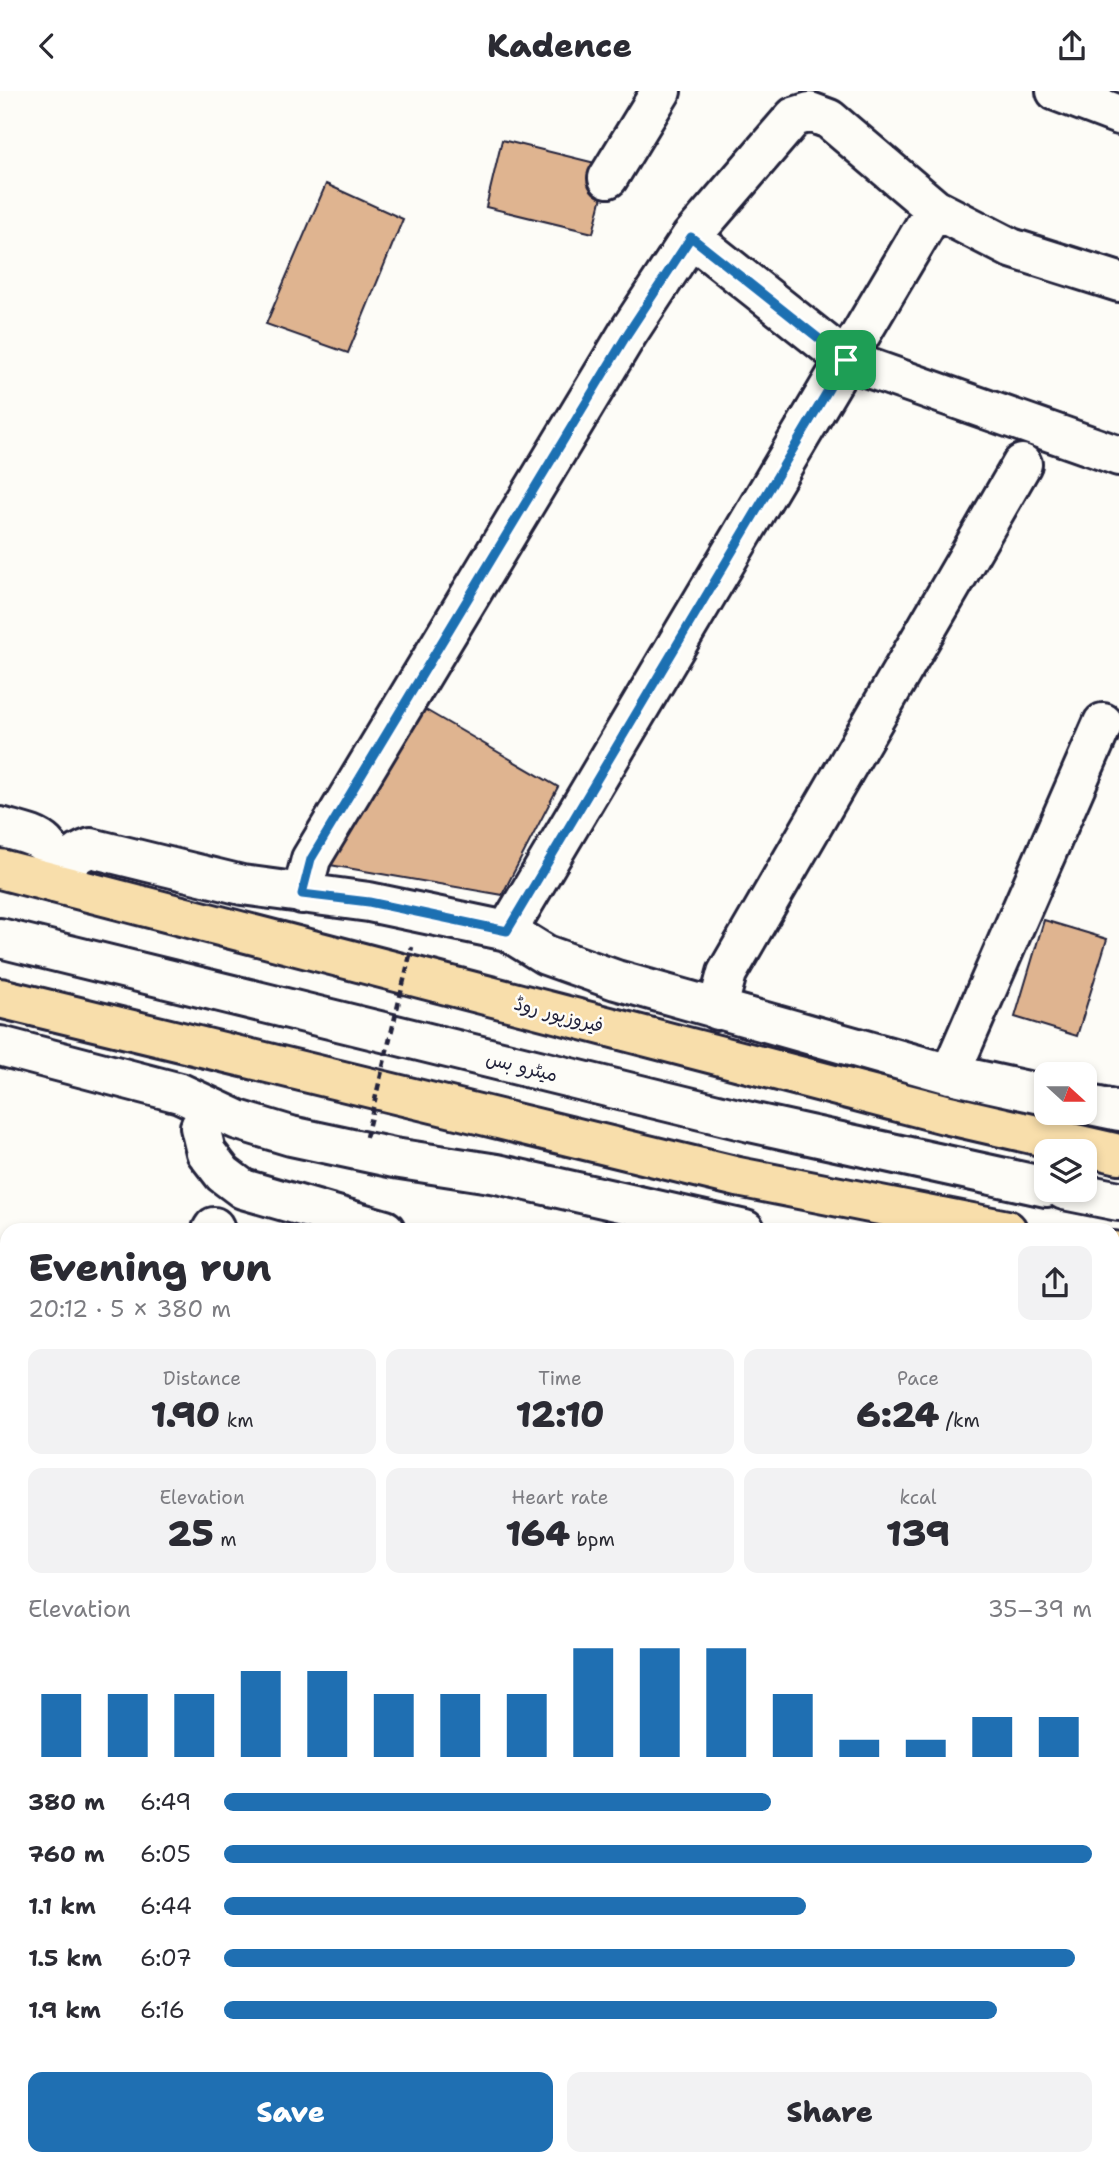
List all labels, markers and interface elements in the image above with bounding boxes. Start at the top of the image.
text: Kadence [487,24,632,67]
icon: back [28,27,66,65]
icon: share [1053,27,1091,65]
pin [816,330,876,390]
icon: arrive [827,341,865,379]
street label: فیروزپور روڈ [511,991,606,1038]
street label: میٹرو بس [483,1046,560,1087]
north arrow [1034,1062,1097,1125]
map controls [1034,1062,1097,1202]
button: layers [1034,1139,1097,1202]
text: Evening run [28,1242,271,1293]
button: share [1018,1246,1092,1320]
text: 20:12 · 5 × 380 m [28,1294,231,1324]
text: Distance [163,1366,241,1391]
text: Time [538,1366,582,1391]
text: Pace [897,1366,939,1391]
text: 1.90 [150,1391,220,1438]
text: 12:10 [515,1391,605,1438]
text: 6:24 [856,1391,939,1438]
text: km [220,1408,254,1433]
text: /km [939,1408,980,1433]
text: Elevation [159,1485,245,1510]
text: Heart rate [512,1485,608,1510]
text: kcal [900,1485,936,1510]
text: 25 [167,1510,214,1557]
text: 164 [505,1510,570,1557]
text: 139 [886,1510,950,1557]
text: m [214,1527,237,1552]
text: bpm [570,1527,615,1552]
text: Elevation [28,1594,131,1624]
text: 35–39 m [988,1594,1092,1624]
text: 380 m [28,1787,105,1817]
text: 6:49 [140,1787,191,1817]
text: 760 m [28,1839,105,1869]
text: 6:05 [140,1839,191,1869]
text: 1.1 km [28,1891,96,1921]
text: 6:44 [140,1891,192,1921]
text: 1.5 km [28,1943,102,1973]
text: 6:07 [140,1943,192,1973]
text: 1.9 km [28,1995,101,2025]
text: 6:16 [140,1995,185,2025]
button: Save [28,2072,553,2152]
button: Share [567,2072,1092,2152]

